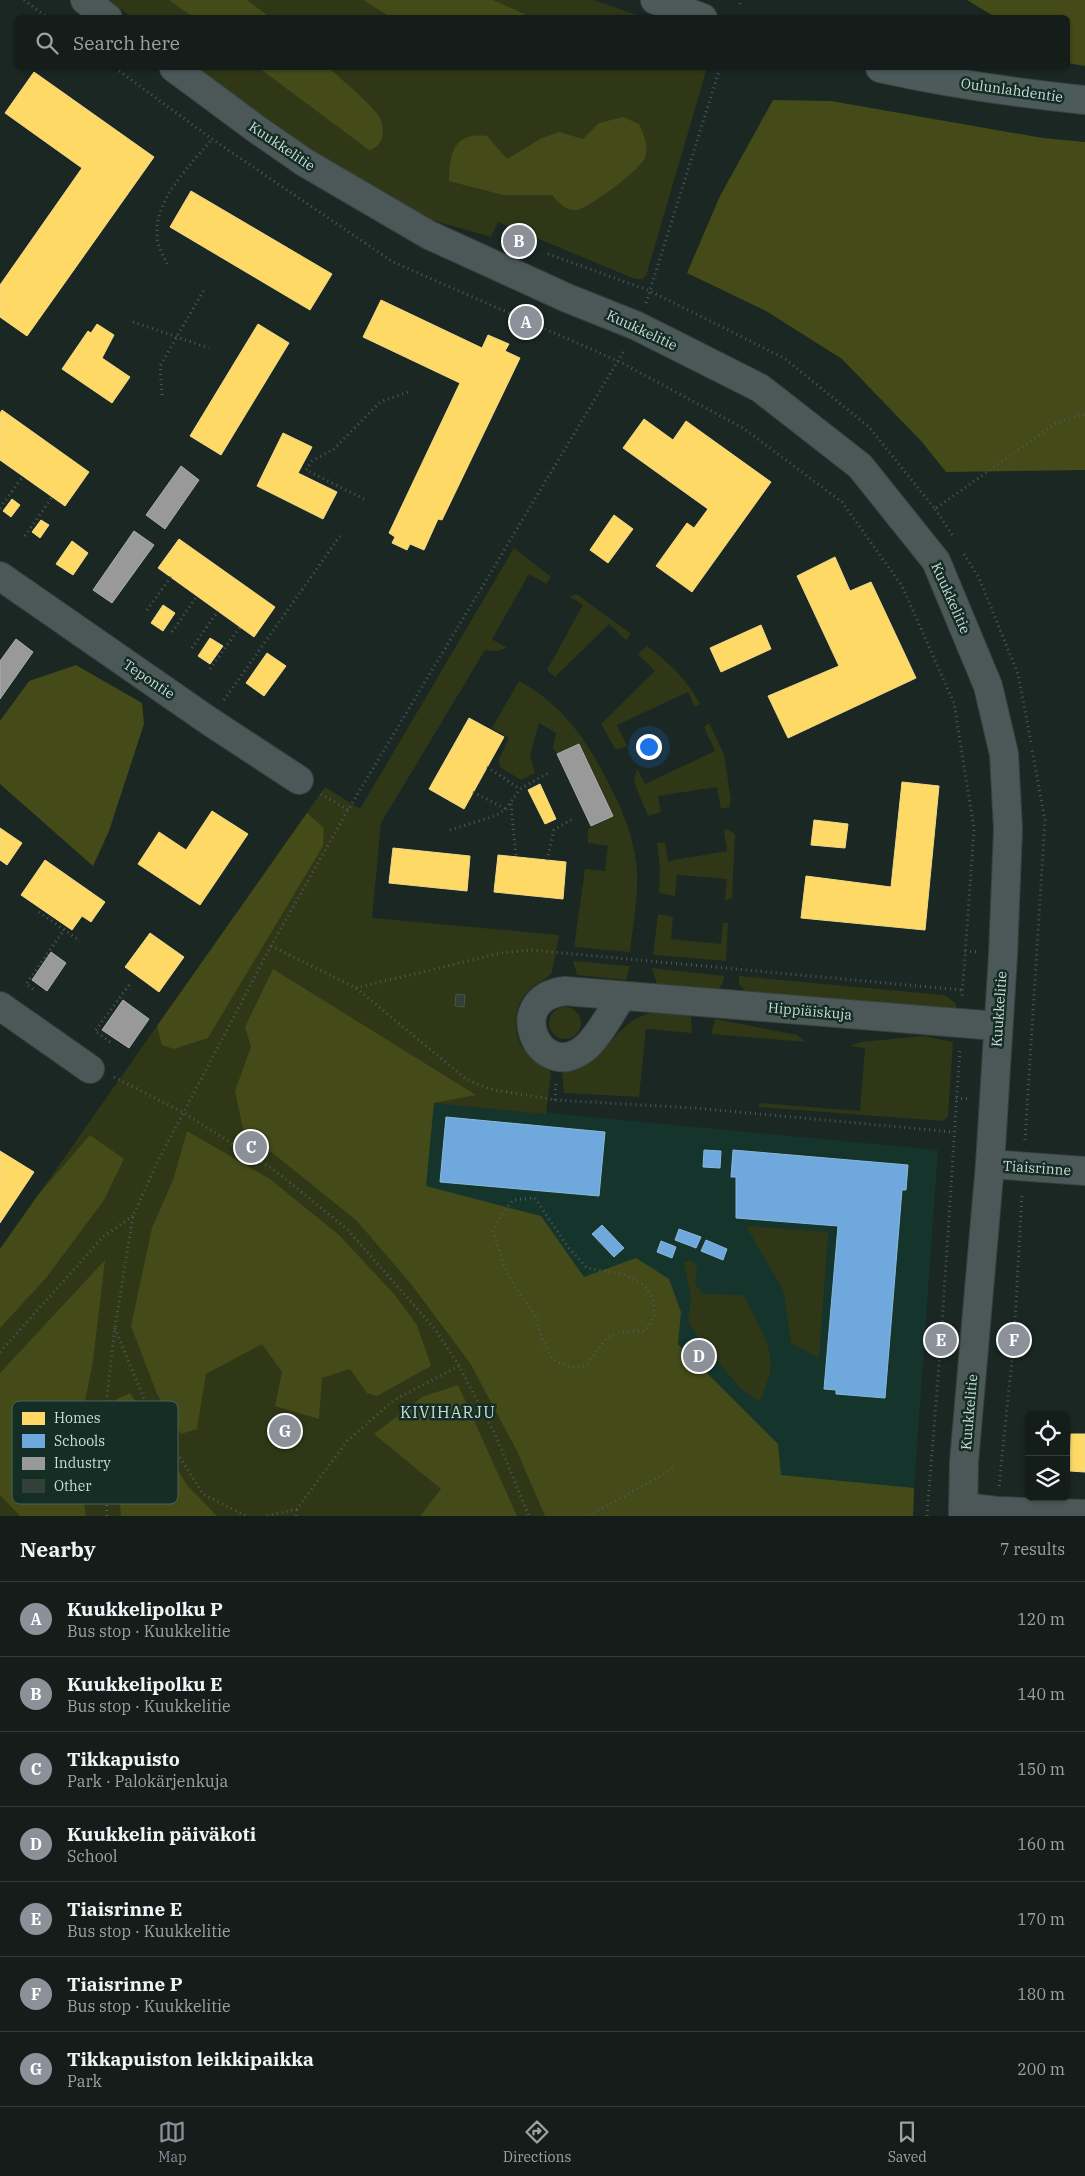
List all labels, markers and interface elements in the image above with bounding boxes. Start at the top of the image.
search box [15,15,1070,70]
icon: search [33,29,61,57]
text: Search here [73,31,180,55]
street label: Oulunlahdentie [960,74,1064,106]
street label: Kuukkelitie [245,117,319,175]
pin: B [503,222,535,260]
pin: A [510,303,542,341]
street label: Kuukkelitie [604,306,680,354]
street label: Kuukkelitie [927,560,975,636]
street label: Tepontie [120,655,178,703]
your location [636,734,662,760]
street label: Kuukkelitie [987,970,1011,1048]
street label: Hippiäiskuja [767,998,853,1024]
pin: C [235,1128,267,1166]
street label: Tiaisrinne [1002,1157,1072,1179]
pin: E [925,1321,957,1359]
pin: F [998,1321,1030,1359]
pin: D [683,1337,715,1375]
street label: Kuukkelitie [957,1373,981,1451]
legend [12,1401,178,1504]
district label: KIVIHARJU [400,1402,496,1422]
text: Homes [54,1409,101,1427]
map controls [1025,1411,1070,1501]
button: locate [1025,1411,1070,1456]
pin: G [269,1412,301,1450]
text: Schools [54,1432,105,1450]
text: Industry [54,1454,111,1472]
button: layers [1025,1456,1070,1501]
text: Other [54,1477,92,1495]
text: Nearby [20,1535,96,1563]
text: 7 results [1000,1539,1065,1559]
text: Kuukkelipolku P [67,1597,223,1621]
text: A [30,1609,42,1629]
text: 120 m [1017,1609,1065,1629]
text: Bus stop · Kuukkelitie [67,1621,231,1641]
text: Kuukkelipolku E [67,1672,223,1696]
text: B [30,1684,42,1704]
text: 140 m [1017,1684,1065,1704]
text: Bus stop · Kuukkelitie [67,1696,231,1716]
text: Tikkapuisto [67,1747,180,1771]
text: C [31,1759,41,1779]
text: 150 m [1017,1759,1065,1779]
text: Park · Palokärjenkuja [67,1771,228,1791]
text: Kuukkelin päiväkoti [67,1822,256,1846]
text: D [30,1834,42,1854]
text: 160 m [1017,1834,1065,1854]
text: School [67,1846,118,1866]
text: Tiaisrinne E [67,1897,182,1921]
text: E [31,1909,41,1929]
text: 170 m [1017,1909,1065,1929]
text: Bus stop · Kuukkelitie [67,1921,231,1941]
text: Tiaisrinne P [67,1972,183,1996]
text: F [31,1984,41,2004]
text: 180 m [1017,1984,1065,2004]
text: Bus stop · Kuukkelitie [67,1996,231,2016]
text: Tikkapuiston leikkipaikka [67,2047,314,2071]
text: G [30,2059,42,2079]
text: 200 m [1017,2059,1065,2079]
text: Park [67,2071,102,2091]
tab: Map [158,2118,187,2166]
tab: Directions [503,2118,571,2166]
tab: Saved [888,2118,927,2166]

